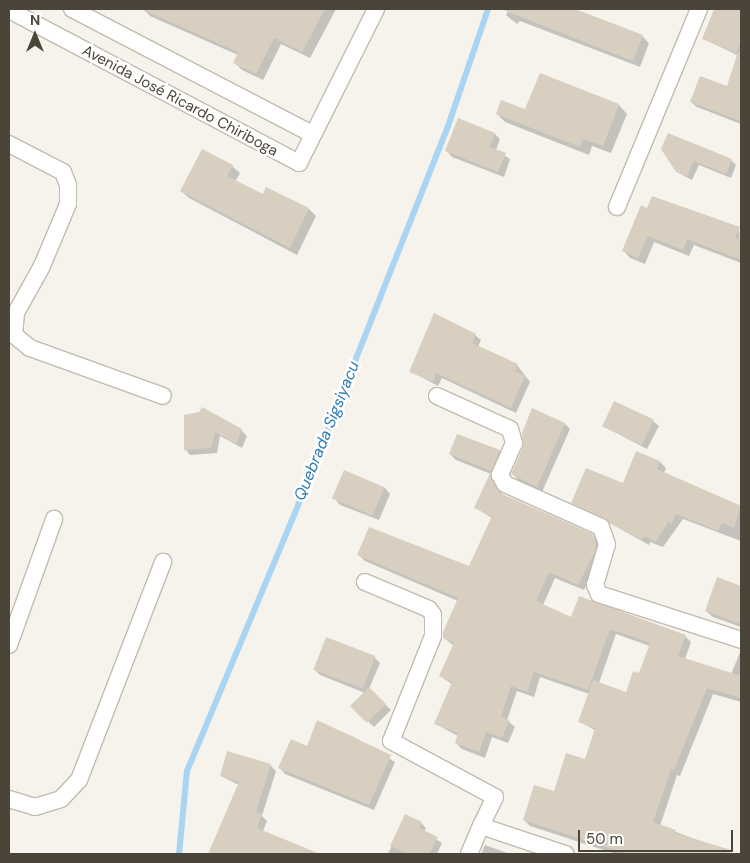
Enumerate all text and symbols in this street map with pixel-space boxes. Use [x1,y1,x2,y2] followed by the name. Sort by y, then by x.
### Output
[10,10,60,60] north arrow
[30,11,40,29] text: N
[79,42,281,160] street label: Avenida José Ricardo Chiriboga
[290,358,364,504] water label: Quebrada Sigsiyacu
[580,820,735,852] scale bar
[586,829,623,849] text: 50 m

